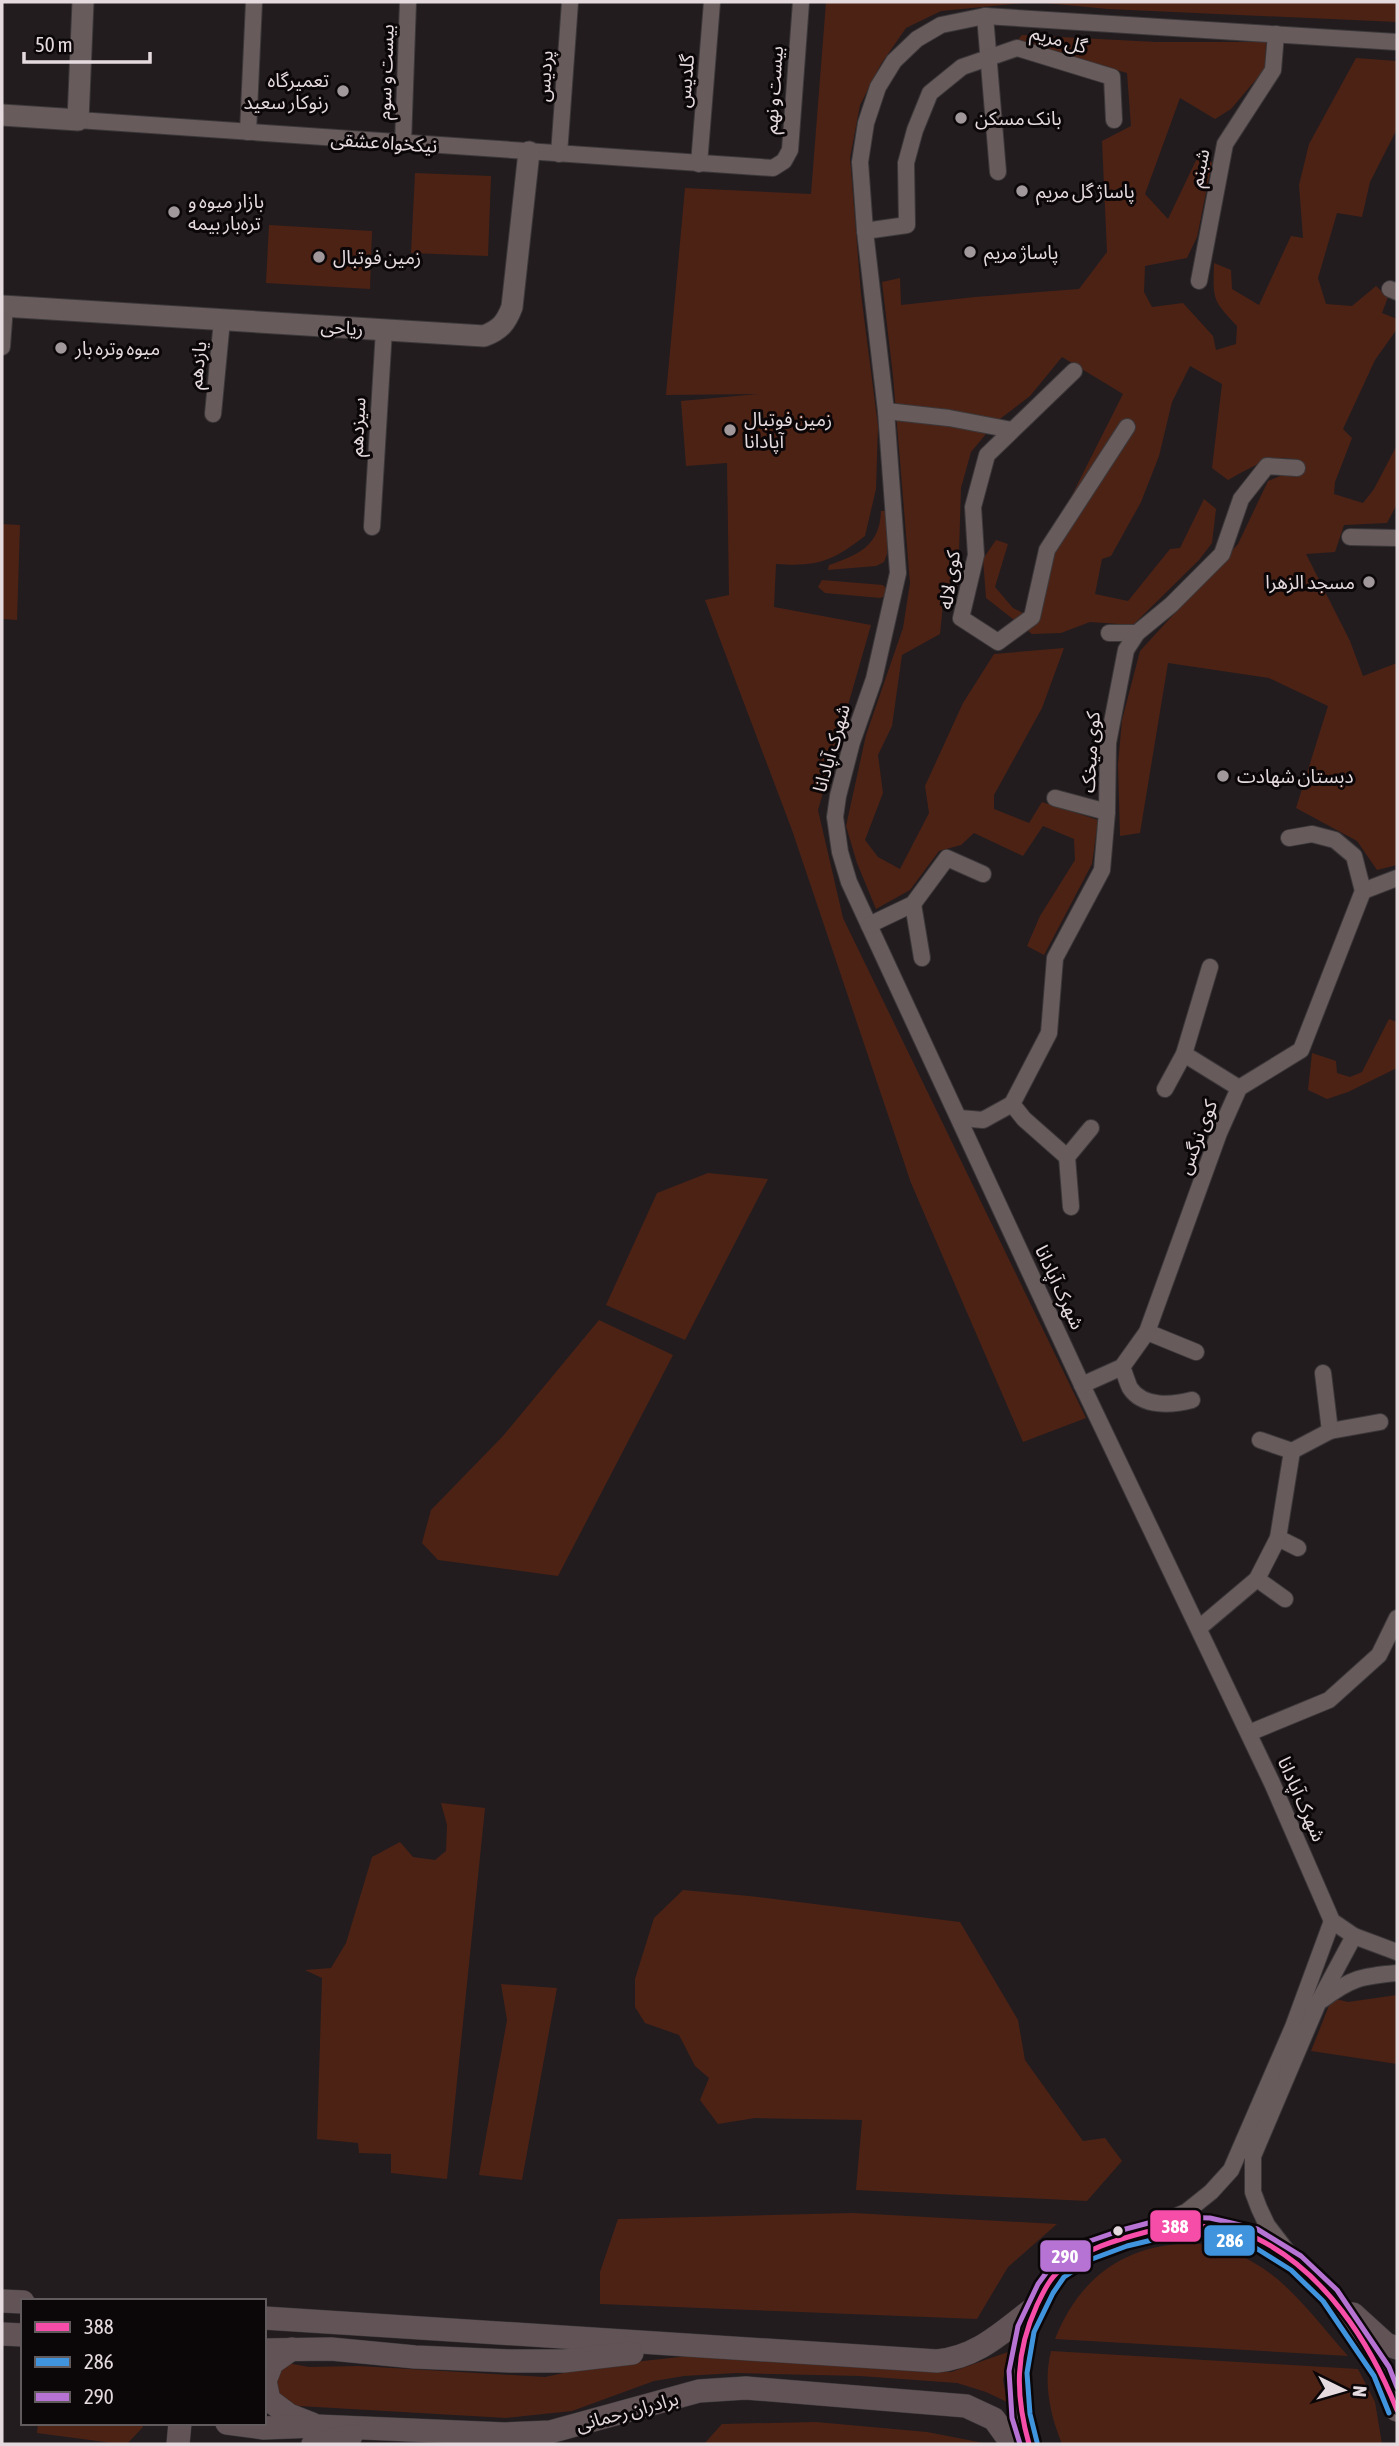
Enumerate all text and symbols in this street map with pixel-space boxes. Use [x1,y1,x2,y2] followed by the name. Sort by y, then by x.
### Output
[1027,20,1091,62] street label: گل مریم
[24,21,150,65] scale bar
[372,24,402,120] street label: بیست و سوم
[35,32,73,56] text: 50 m
[759,45,791,135] street label: بیست و نهم
[531,50,559,103] street label: پردیس
[672,52,699,109] street label: گلدیس
[244,69,329,114] place label: تعمیرگاه رنوکار سعید
[335,83,351,99] marker: تعمیرگاه رنوکار سعید
[975,107,1062,130] place label: بانک مسکن
[953,110,969,126] marker: بانک مسکن
[330,127,438,158] street label: نیکخواه عشقی
[1185,147,1217,190] street label: شبنم
[1036,180,1135,206] place label: پاساژ گل مریم
[1014,183,1030,199] marker: پاساژ گل مریم
[188,190,264,235] place label: بازار میوه و تره‌بار بیمه
[166,204,182,220] marker: بازار میوه و تره‌بار بیمه
[984,241,1059,267] place label: پاساژ مریم
[962,244,978,260] marker: پاساژ مریم
[333,246,421,269] place label: زمین فوتبال
[311,249,327,265] marker: زمین فوتبال
[320,315,364,340] street label: ریاحی
[74,337,160,360] place label: میوه وتره بار
[53,340,69,356] marker: میوه وتره بار
[184,340,214,391] street label: یازدهم
[344,397,374,458] street label: سیزدهم
[744,408,832,454] place label: زمین فوتبال آپادانا
[722,422,738,438] marker: زمین فوتبال آپادانا
[934,548,965,611] street label: کوی لاله
[1265,571,1355,594] place label: مسجد الزهرا
[1361,574,1377,590] marker: مسجد الزهرا
[808,701,856,795] street label: شهرک آپادانا
[1076,709,1105,794] street label: کوی میخک
[1237,765,1354,787] place label: دبستان شهادت
[1215,768,1231,784] marker: دبستان شهادت
[1173,1096,1223,1178] street label: کوی نرگس
[1029,1241,1089,1334] street label: شهرک آپادانا
[1272,1753,1330,1846] street label: شهرک آپادانا
[1149,2209,1202,2243] line badge: 388
[1162,2215,1188,2237] text: 388
[1111,2224,1125,2238] unlabelled marker
[1203,2224,1256,2257] line badge: 286
[1217,2229,1243,2251] text: 286
[1039,2239,1092,2273] line badge: 290
[1052,2245,1078,2267] text: 290
[21,2299,266,2425] legend
[84,2314,114,2338] text: 388
[84,2349,114,2373] text: 286
[1308,2355,1378,2425] north arrow
[84,2384,114,2408] text: 290
[1348,2385,1371,2398] text: N
[573,2387,681,2436] street label: برادران رحمانی

